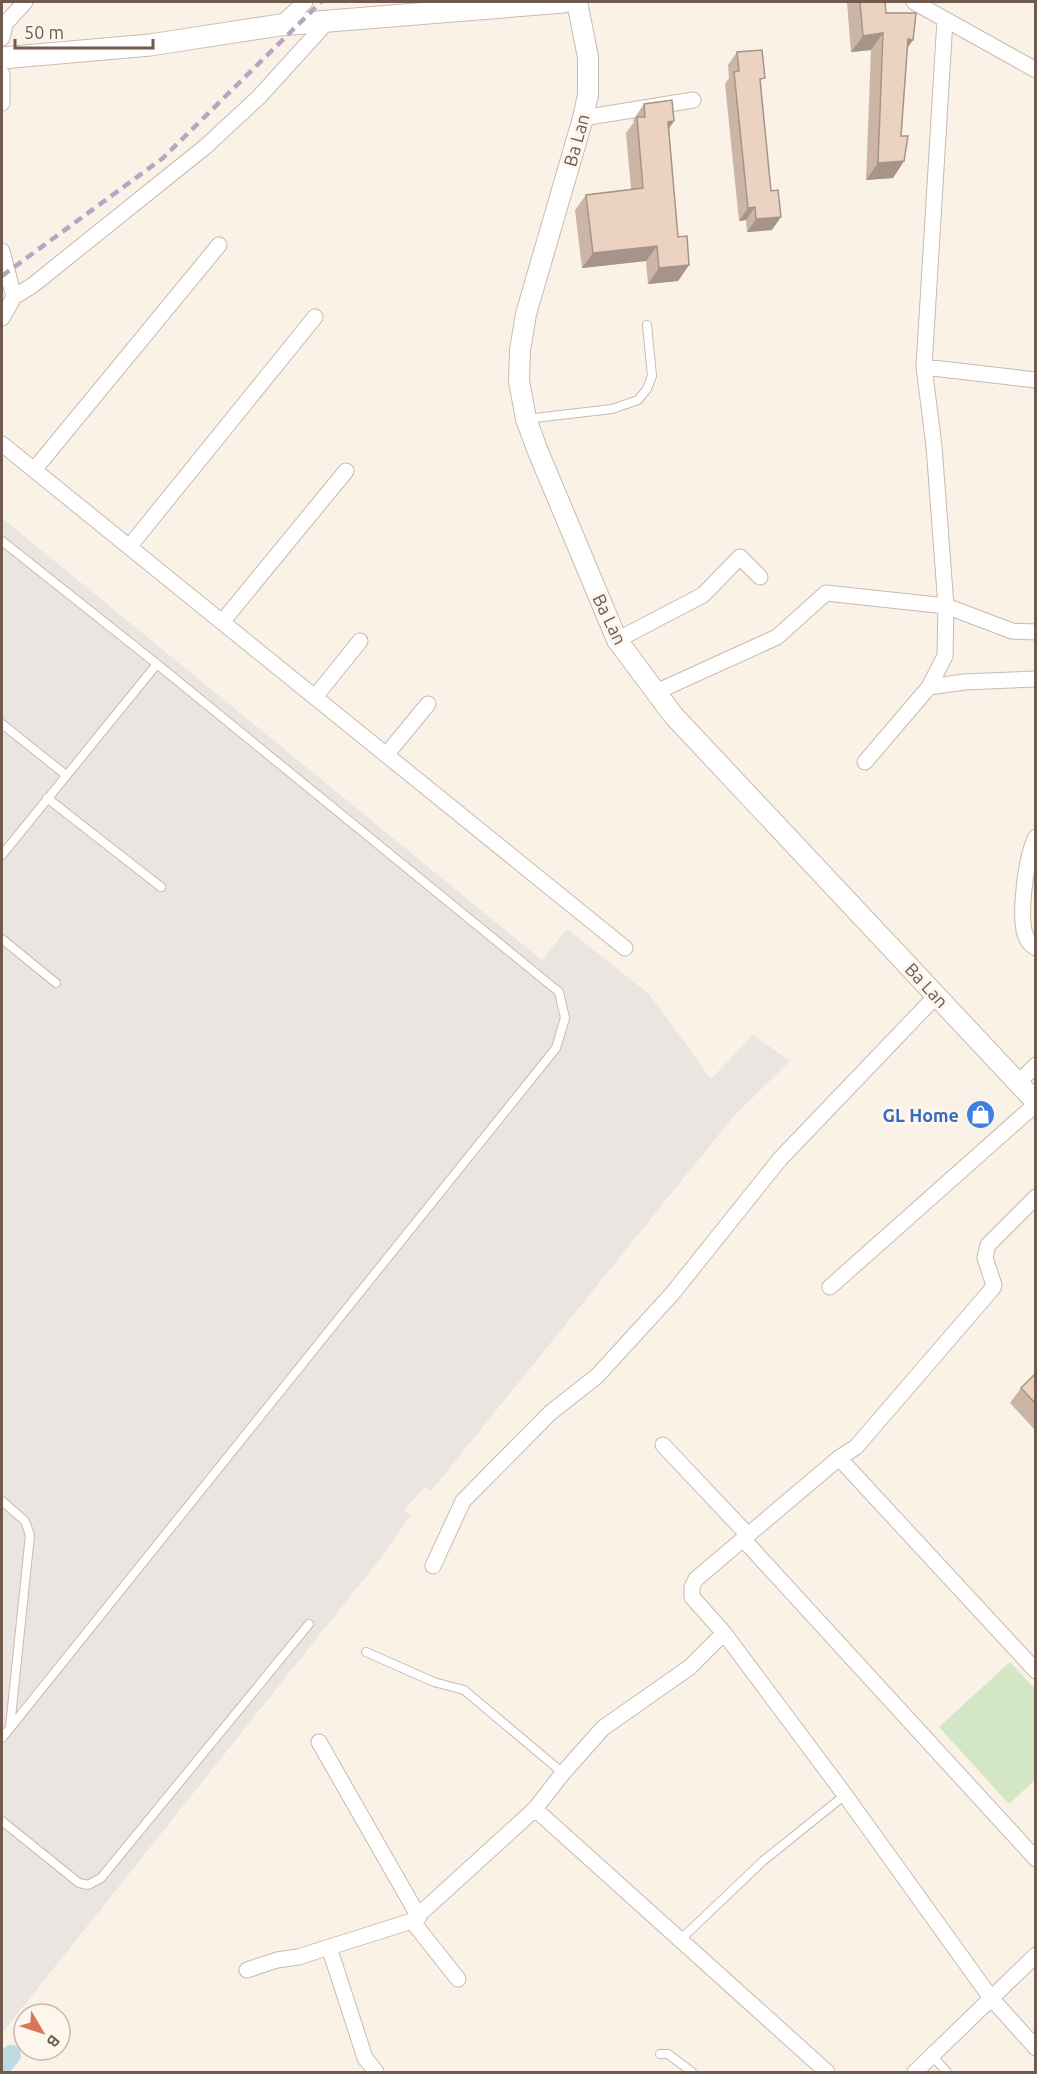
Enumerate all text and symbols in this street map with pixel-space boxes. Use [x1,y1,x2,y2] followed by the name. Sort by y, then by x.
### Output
[15,12,153,50] scale bar
[24,22,64,42] text: 50 m
[559,112,593,168] street label: Ba Lan
[589,591,631,647] street label: Ba Lan
[901,959,953,1011] street label: Ba Lan
[964,1099,996,1131] shop icon: GL Home
[883,1105,959,1125] place label: GL Home
[12,2002,72,2062] north arrow
[43,2032,64,2051] text: B

